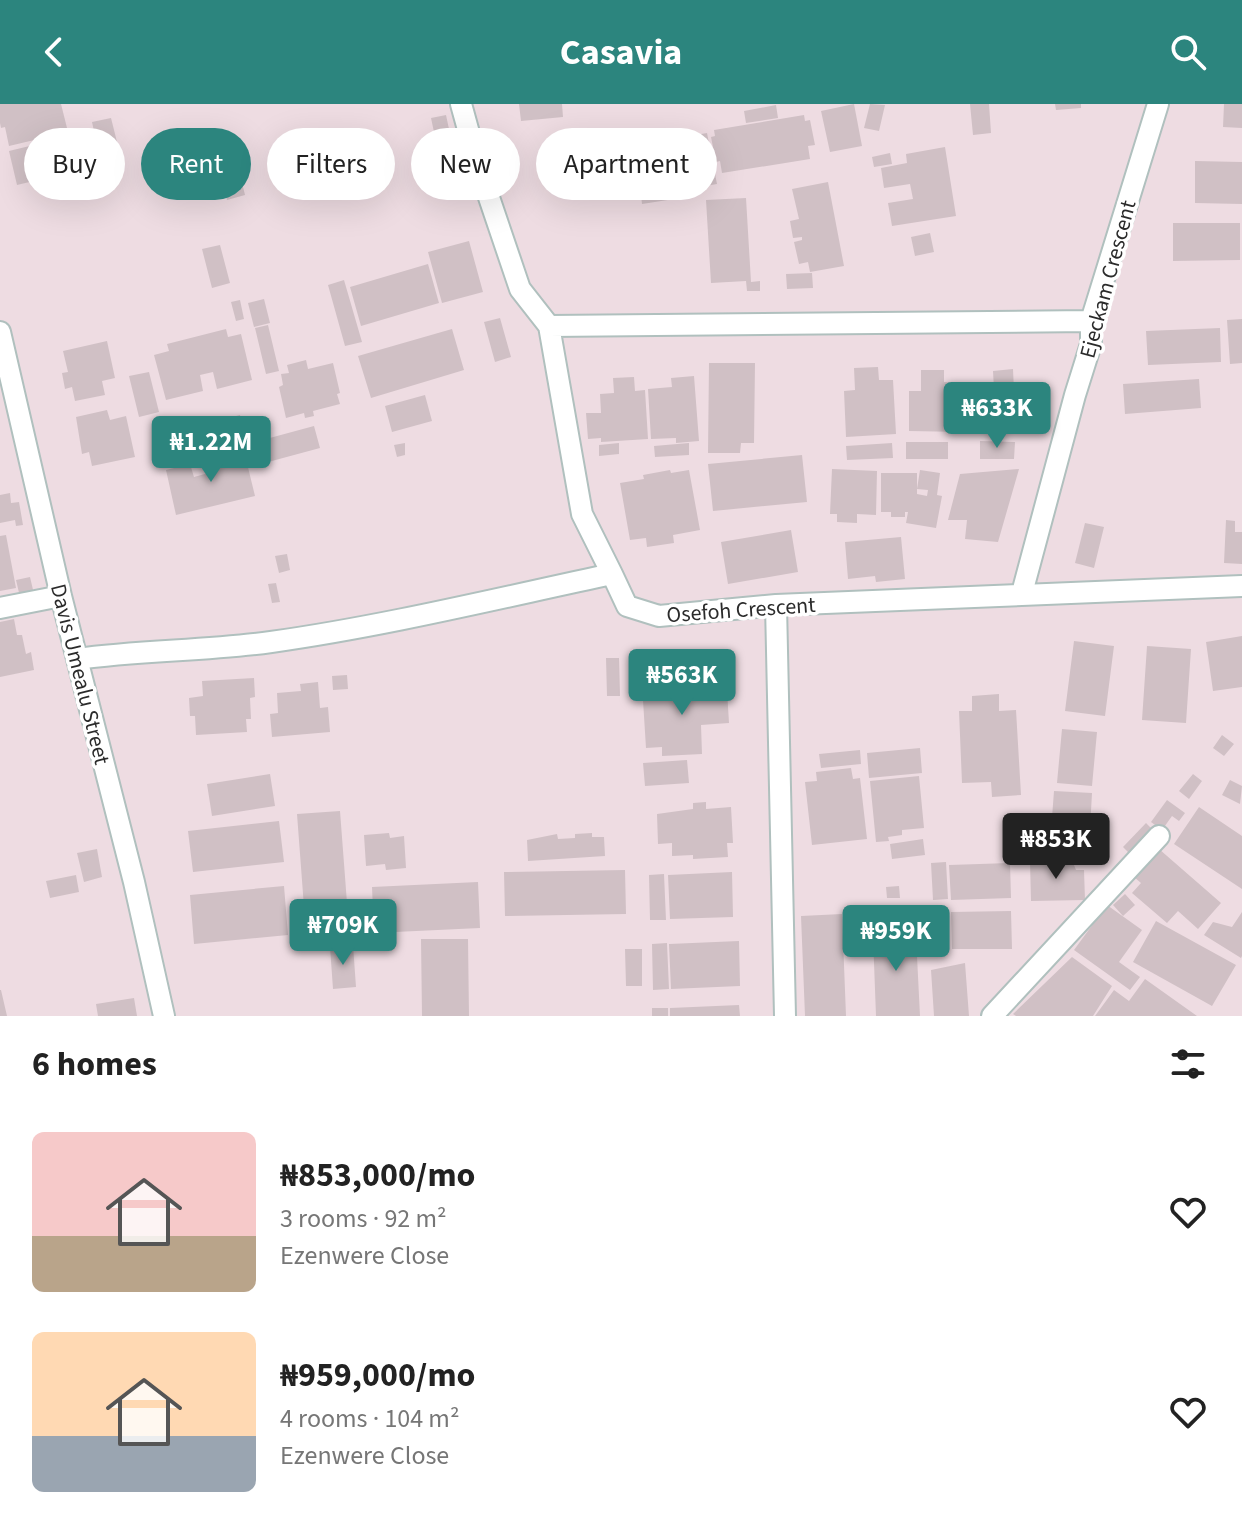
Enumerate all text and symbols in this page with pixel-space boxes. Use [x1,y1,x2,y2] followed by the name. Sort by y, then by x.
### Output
[560,27,682,78] text: Casavia
[32,30,76,74] icon: back
[1166,30,1210,74] icon: search
[24,128,125,200] chip: Buy
[141,128,251,200] chip: Rent
[267,128,395,200] chip: Filters
[411,128,520,200] chip: New
[536,128,717,200] chip: Apartment
[1071,196,1145,362] street label: Ejeckam Crescent
[941,382,1053,450] pin: ₦633K
[962,389,1032,426] text: ₦633K
[146,416,276,484] pin: ₦1.22M
[170,423,252,460] text: ₦1.22M
[42,581,118,768] street label: Davis Umealu Street
[666,589,817,631] street label: Osefoh Crescent
[626,649,738,717] pin: ₦563K
[647,656,717,693] text: ₦563K
[1000,813,1112,881] pin: ₦853K
[1021,820,1091,857] text: ₦853K
[287,899,399,967] pin: ₦709K
[840,905,952,973] pin: ₦959K
[308,906,378,943] text: ₦709K
[861,912,931,949] text: ₦959K
[32,1040,157,1089] text: 6 homes
[1166,1042,1210,1086] icon: filters
[280,1151,475,1200] text: ₦853,000/mo
[96,1164,192,1260] icon: home
[1166,1190,1210,1234] icon: heart
[280,1200,447,1237] text: 3 rooms · 92 m²
[280,1237,449,1274] text: Ezenwere Close
[280,1351,475,1400] text: ₦959,000/mo
[96,1364,192,1460] icon: home
[1166,1390,1210,1434] icon: heart
[280,1400,459,1437] text: 4 rooms · 104 m²
[280,1437,449,1474] text: Ezenwere Close

